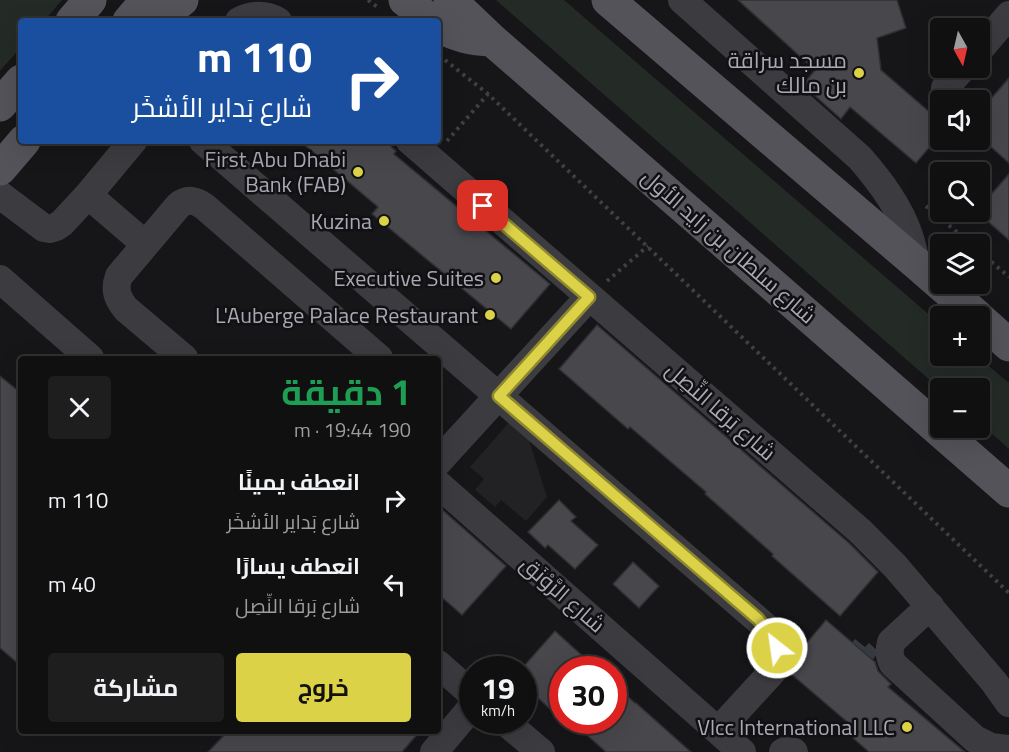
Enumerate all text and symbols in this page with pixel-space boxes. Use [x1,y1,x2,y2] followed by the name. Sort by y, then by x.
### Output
[930,18,990,78] north arrow
[930,18,990,438] map controls
[197,24,312,88] text: 110 m
[333,42,411,120] icon: right
[728,43,847,102] place label: مسجد سراقة بن مالك
[852,66,866,80] marker: مسجد سراقة بن مالك
[132,86,312,127] text: شارع بَداير الأشخَر
[930,90,990,150] button: sound
[205,142,346,201] place label: First Abu Dhabi Bank (FAB)
[634,160,824,332] street label: شارع سلطان بن زايد الأول
[930,162,990,222] button: search
[351,165,365,179] marker: First Abu Dhabi Bank (FAB)
[457,180,508,231] pin
[466,189,499,222] icon: arrive
[310,204,372,238] place label: Kuzina
[377,214,391,228] marker: Kuzina
[930,234,990,294] button: layers
[333,261,484,295] place label: Executive Suites
[489,271,503,285] marker: Executive Suites
[215,298,478,332] place label: L'Auberge Palace Restaurant
[930,306,990,366] button: +
[483,308,497,322] marker: L'Auberge Palace Restaurant
[658,353,784,469] street label: شارع بَرقا النِّصِل
[281,364,411,419] text: 1 دقيقة
[48,376,111,439] button: close
[930,378,990,438] button: −
[294,414,411,445] text: 190 m · 19:44
[238,465,360,499] text: انعطف يمينًا
[48,483,108,517] text: 110 m
[378,484,411,517] icon: right
[227,506,360,537] text: شارع بَداير الأشخَر
[513,547,613,641] street label: شارع الرَّوْنَق
[235,549,360,583] text: انعطف يسارًا
[48,567,96,601] text: 40 m
[378,568,411,601] icon: left
[235,590,360,621] text: شارع بَرقا النِّصِل
[745,616,809,680] position arrow
[48,653,224,722] button: مشاركة
[236,653,411,722] button: خروج
[549,656,627,734] speed limit sign: 30
[481,665,515,711] text: 19
[481,699,515,722] text: km/h
[697,710,895,744] place label: Vlcc International LLC
[900,720,914,734] marker: Vlcc International LLC

